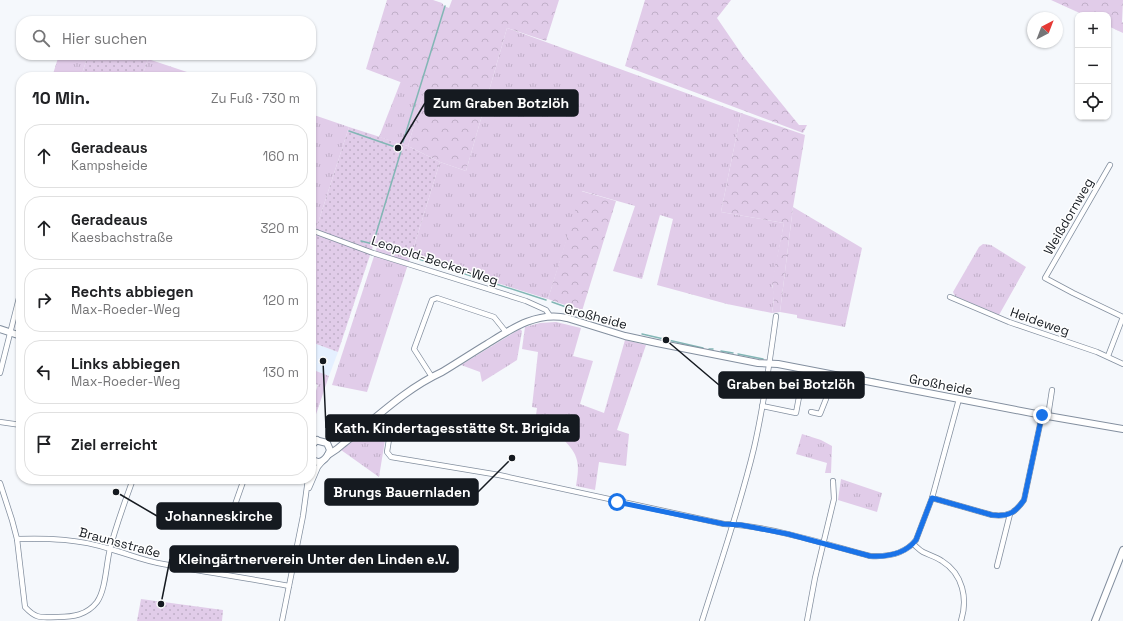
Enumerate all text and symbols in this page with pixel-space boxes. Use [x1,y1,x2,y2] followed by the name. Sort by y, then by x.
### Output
[1027,12,1063,48] north arrow
[1075,12,1111,120] map controls
[1075,12,1111,48] button: +
[16,16,316,60] search box
[30,27,52,49] icon: search
[62,29,147,48] text: Hier suchen
[1075,48,1111,84] button: −
[1075,84,1111,120] button: locate
[32,87,90,109] text: 10 Min.
[211,90,300,107] text: Zu Fuß · 730 m
[425,90,578,116] callout: Zum Graben Botzlöh
[433,94,569,112] text: Zum Graben Botzlöh
[71,138,148,157] text: Geradeaus
[33,145,55,167] icon: ahead
[263,148,299,165] text: 160 m
[71,157,148,174] text: Kampsheide
[1040,175,1097,258] street label: Weißdornweg
[71,210,148,229] text: Geradeaus
[33,217,55,239] icon: ahead
[260,220,299,237] text: 320 m
[71,229,173,246] text: Kaesbachstraße
[369,232,501,289] street label: Leopold-Becker-Weg
[71,282,193,301] text: Rechts abbiegen
[33,289,55,311] icon: right
[263,292,299,309] text: 120 m
[563,300,629,333] street label: Großheide
[71,301,180,318] text: Max-Roeder-Weg
[1008,303,1072,340] street label: Heideweg
[71,354,180,373] text: Links abbiegen
[33,361,55,383] icon: left
[263,364,299,381] text: 130 m
[908,370,974,399] street label: Großheide
[719,372,864,398] callout: Graben bei Botzlöh
[71,373,180,390] text: Max-Roeder-Weg
[727,375,855,393] text: Graben bei Botzlöh
[1033,406,1051,424] route end
[326,415,579,441] callout: Kath. Kindertagesstätte St. Brigida
[334,419,570,437] text: Kath. Kindertagesstätte St. Brigida
[33,433,55,455] icon: arrive
[71,435,158,454] text: Ziel erreicht
[325,479,478,505] callout: Brungs Bauernladen
[333,483,471,501] text: Brungs Bauernladen
[608,493,626,511] route start
[157,503,281,529] callout: Johanneskirche
[165,507,273,525] text: Johanneskirche
[77,523,163,562] street label: Braunsstraße
[170,546,458,572] callout: Kleingärtnerverein Unter den Linden e.V.
[178,550,450,568] text: Kleingärtnerverein Unter den Linden e.V.

